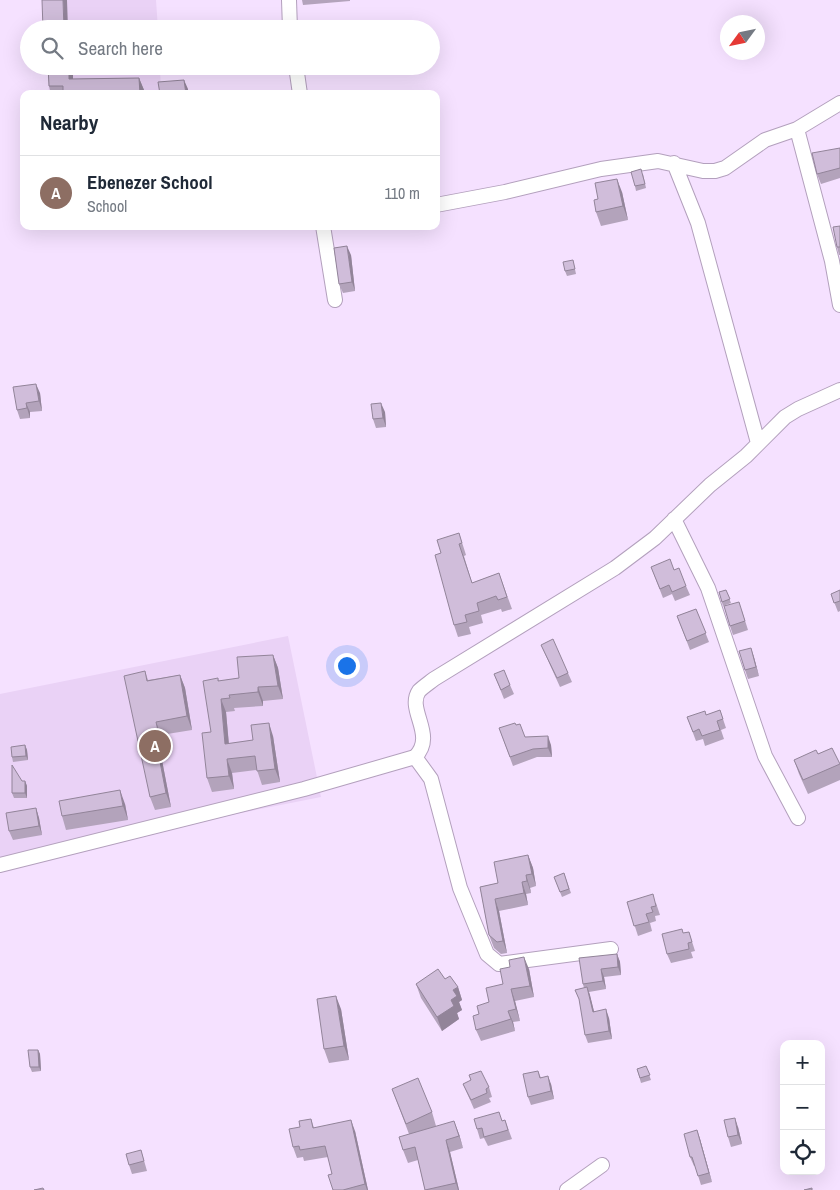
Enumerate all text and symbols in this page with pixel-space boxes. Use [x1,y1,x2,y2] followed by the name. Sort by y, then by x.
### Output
[720,15,765,60] north arrow
[20,20,440,75] search box
[38,34,66,62] icon: search
[78,35,163,61] text: Search here
[40,108,98,137] text: Nearby
[87,169,213,195] text: Ebenezer School
[51,182,61,204] text: A
[384,182,420,204] text: 110 m
[87,195,127,217] text: School
[334,653,360,679] your location
[139,727,171,765] pin: A
[780,1040,825,1175] map controls
[780,1040,825,1085] button: +
[780,1085,825,1130] button: −
[780,1130,825,1175] button: locate

